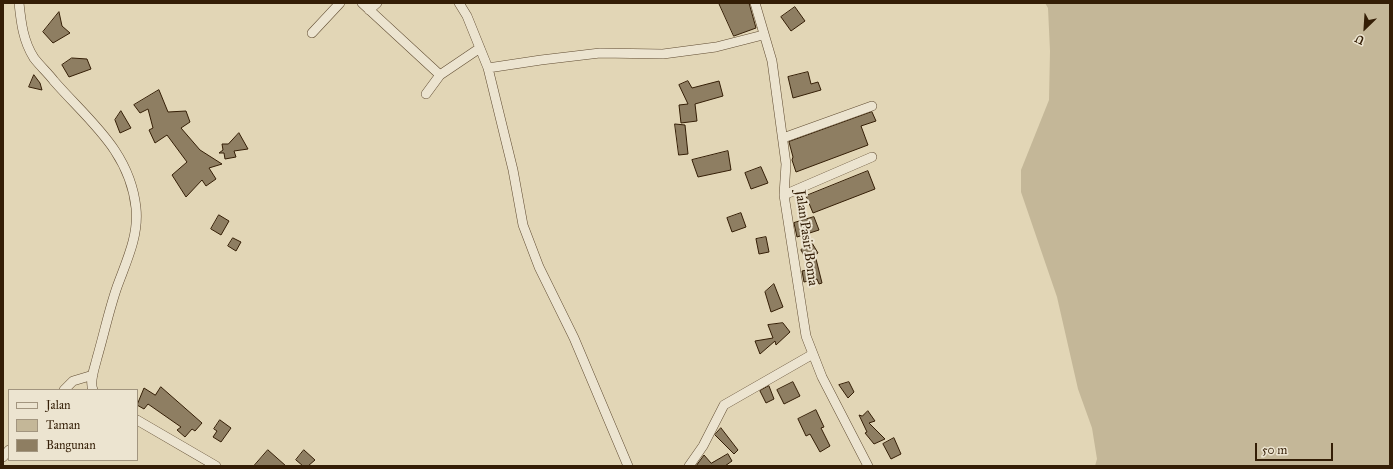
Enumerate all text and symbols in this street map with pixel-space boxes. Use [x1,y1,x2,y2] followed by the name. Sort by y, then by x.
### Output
[1345,8,1385,48] north arrow
[1353,32,1366,47] text: U
[791,189,821,287] street label: Jalan Pasir Boma
[8,389,138,461] legend
[46,398,70,412] text: Jalan
[46,418,80,432] text: Taman
[1257,435,1335,461] scale bar
[46,438,96,452] text: Bangunan
[1262,443,1287,457] text: 50 m

